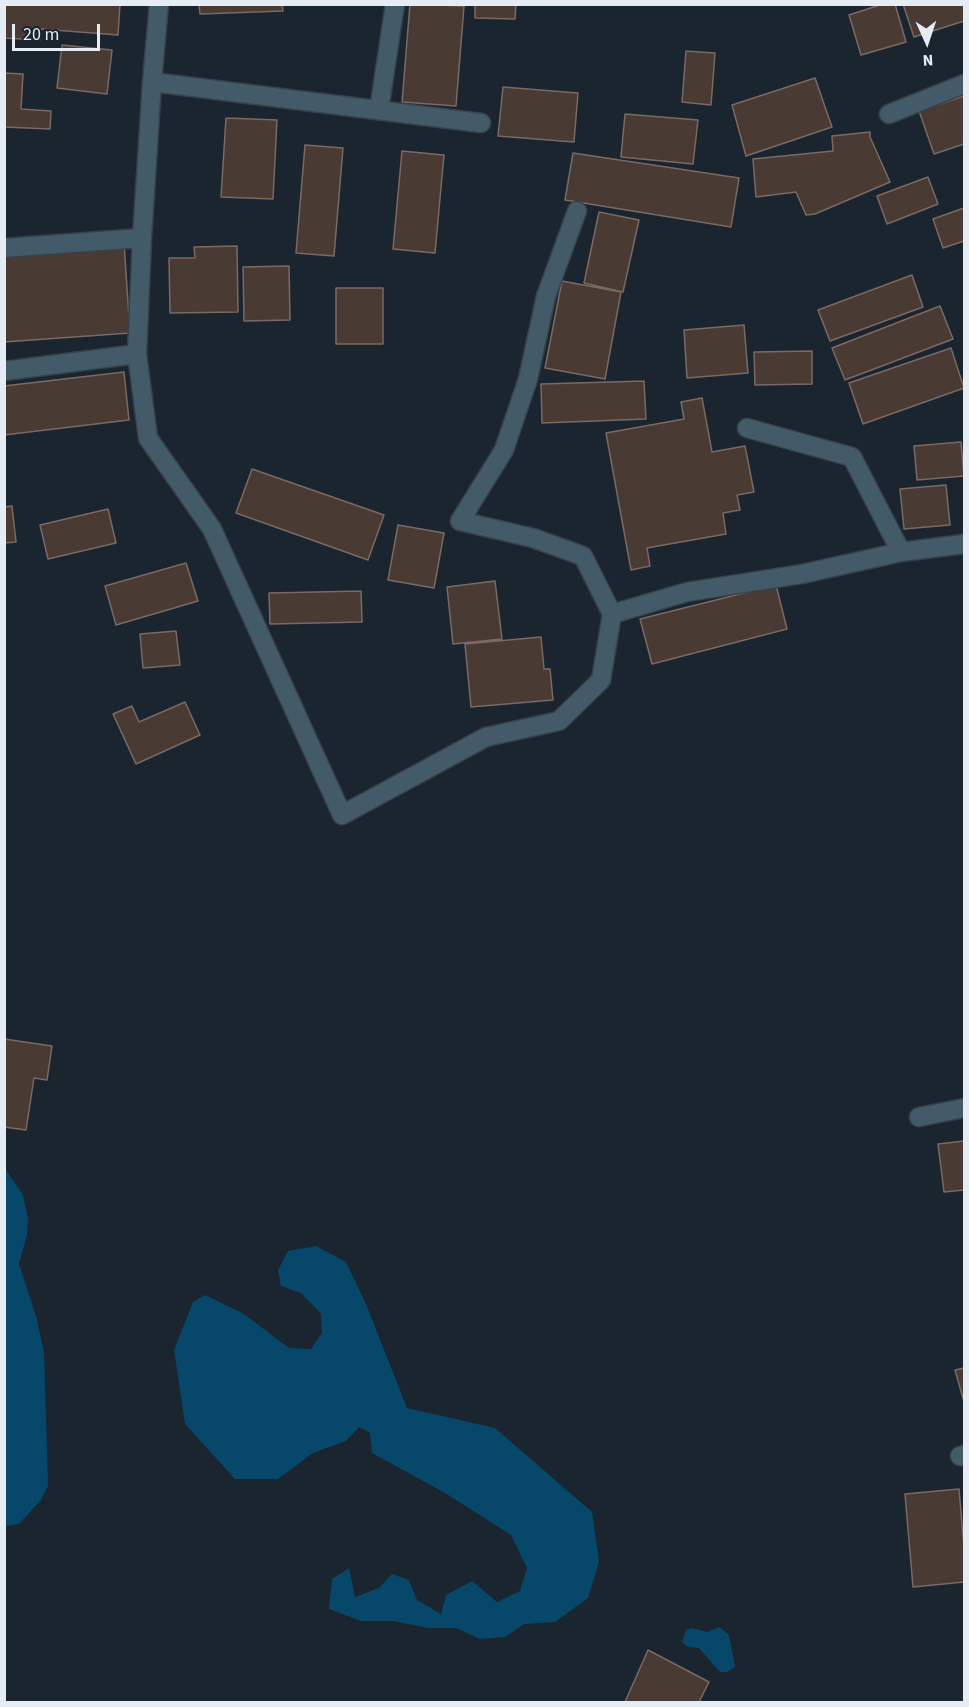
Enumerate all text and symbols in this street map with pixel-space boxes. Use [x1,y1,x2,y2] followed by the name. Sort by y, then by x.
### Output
[15,12,104,50] scale bar
[897,12,957,72] north arrow
[23,22,59,47] text: 20 m
[922,49,934,71] text: N

